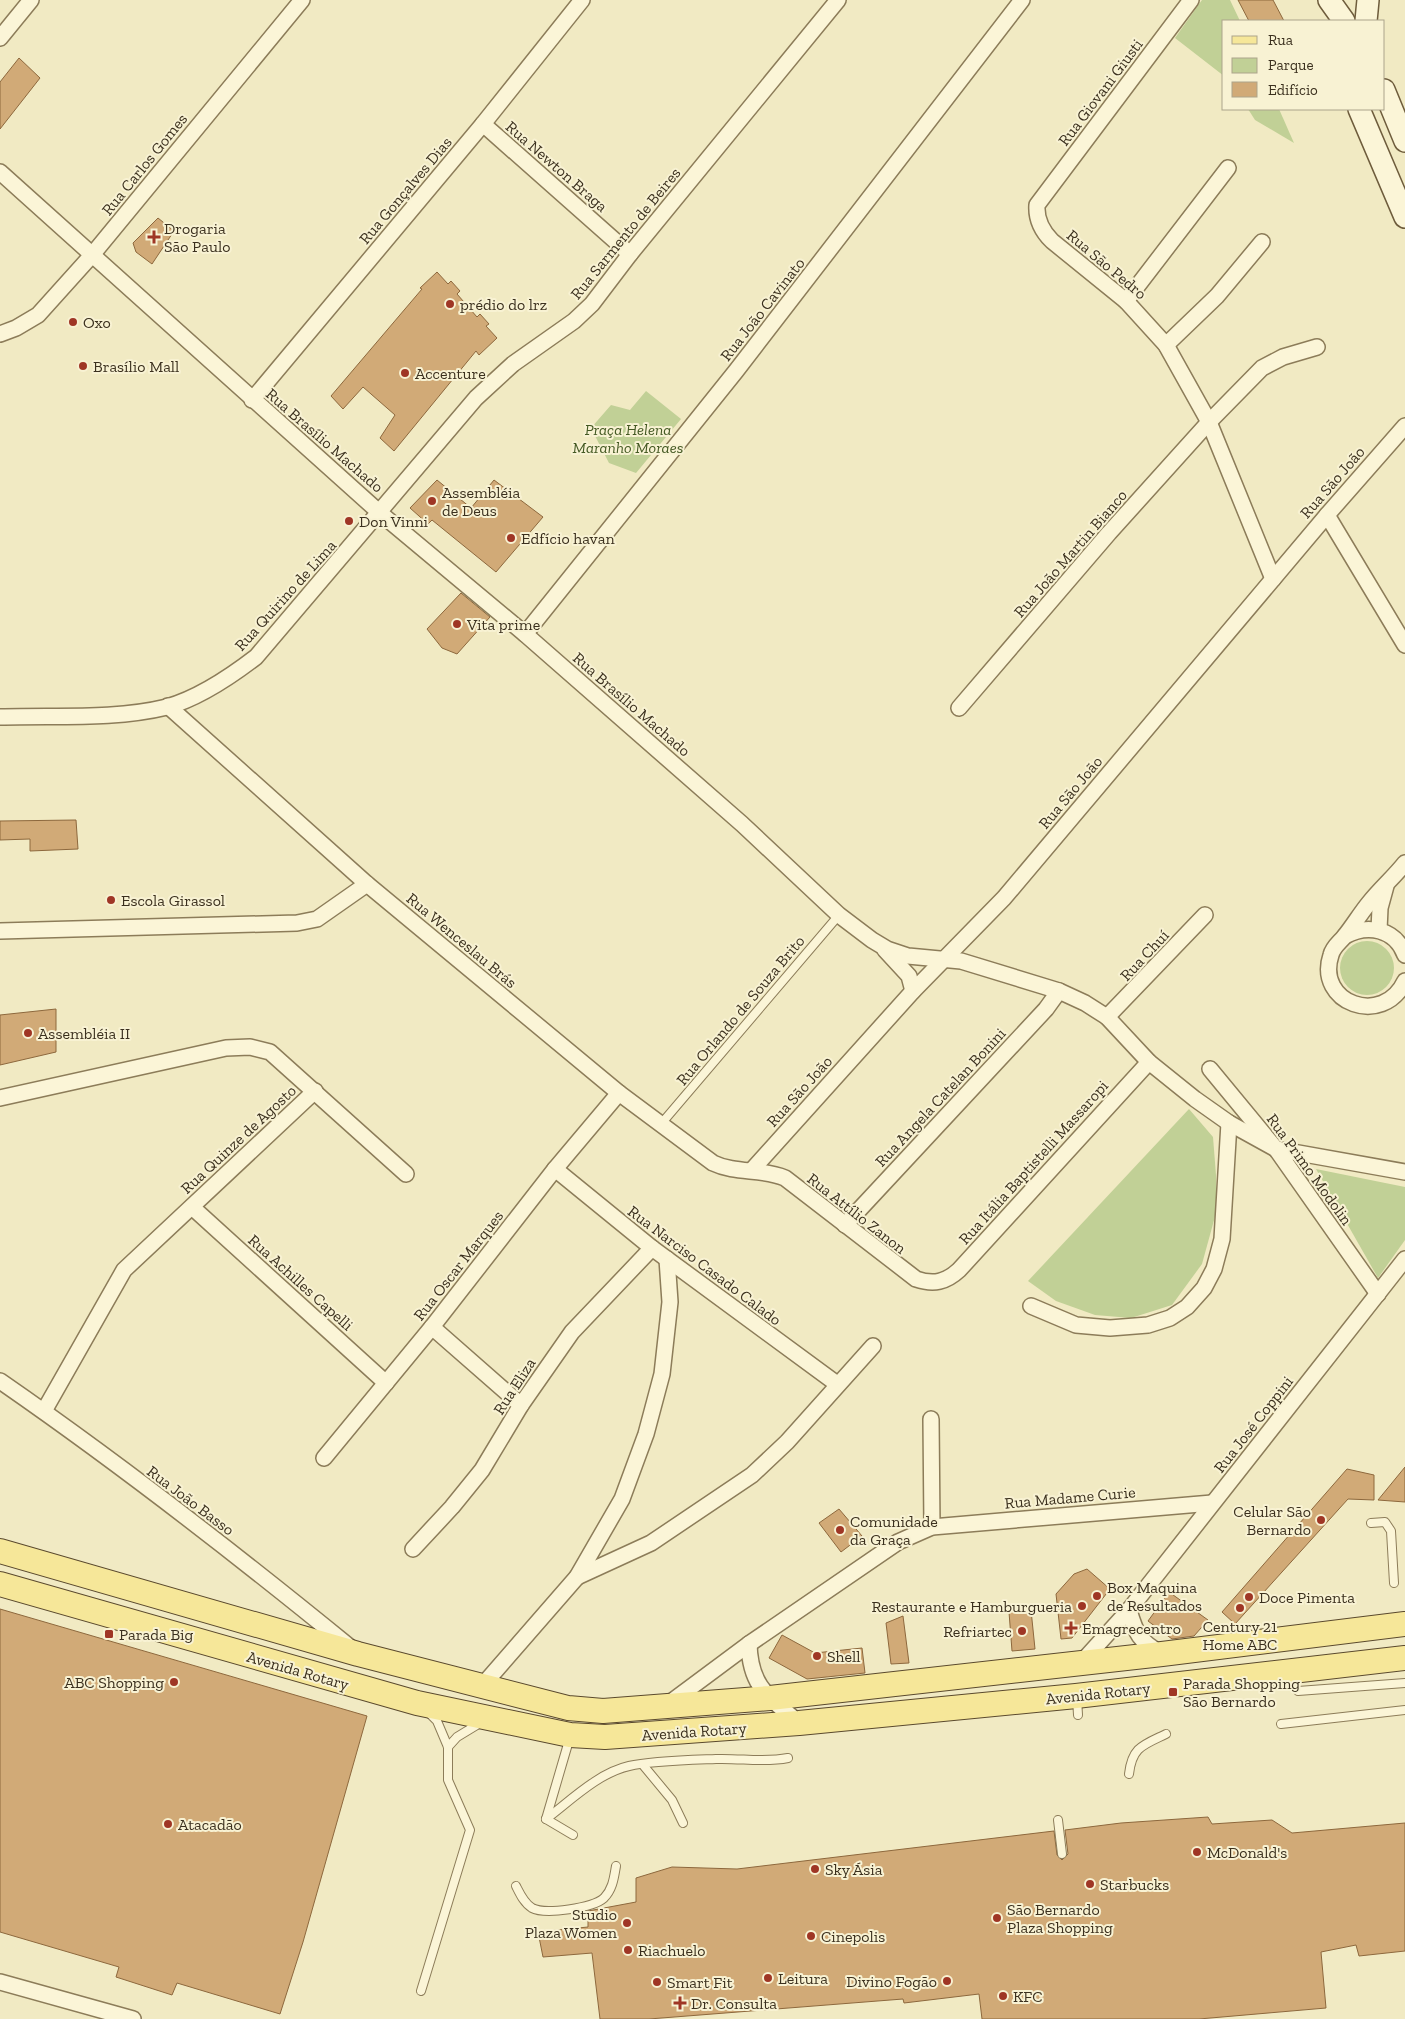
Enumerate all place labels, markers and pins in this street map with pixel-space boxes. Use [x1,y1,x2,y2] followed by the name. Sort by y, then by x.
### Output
[164,219,230,256] place label: Drogaria São Paulo
[148,231,160,243] marker: Drogaria São Paulo
[460,295,547,314] place label: prédio do lrz
[444,298,456,310] marker: prédio do lrz
[83,313,111,332] place label: Oxo
[67,316,79,328] marker: Oxo
[93,357,179,376] place label: Brasílio Mall
[77,360,89,372] marker: Brasílio Mall
[415,364,486,383] place label: Accenture
[399,367,411,379] marker: Accenture
[442,483,521,520] place label: Assembléia de Deus
[426,495,438,507] marker: Assembléia de Deus
[359,512,429,531] place label: Don Vinni
[343,515,355,527] marker: Don Vinni
[521,529,615,548] place label: Edfício havan
[505,532,517,544] marker: Edfício havan
[466,615,540,634] place label: Vita prime
[451,618,463,630] marker: Vita prime
[121,891,225,910] place label: Escola Girassol
[105,894,117,906] marker: Escola Girassol
[38,1024,130,1043] place label: Assembléia II
[22,1027,34,1039] marker: Assembléia II
[1233,1502,1311,1539] place label: Celular São Bernardo
[850,1512,938,1549] place label: Comunidade da Graça
[1315,1514,1327,1526] marker: Celular São Bernardo
[834,1524,846,1536] marker: Comunidade da Graça
[1107,1578,1202,1615] place label: Box Maquina de Resultados
[1259,1588,1355,1607] place label: Doce Pimenta
[1091,1590,1103,1602] marker: Box Maquina de Resultados
[1243,1591,1255,1603] marker: Doce Pimenta
[871,1597,1072,1616] place label: Restaurante e Hamburgueria
[1076,1600,1088,1612] marker: Restaurante e Hamburgueria
[1234,1602,1246,1614] marker: Century 21 Home ABC
[1203,1617,1277,1654] place label: Century 21 Home ABC
[1082,1619,1181,1638] place label: Emagrecentro
[1064,1621,1078,1635] marker: Emagrecentro
[943,1622,1012,1641] place label: Refriartec
[119,1625,194,1644] place label: Parada Big
[1016,1625,1028,1637] marker: Refriartec
[103,1628,115,1640] marker: Parada Big
[827,1647,861,1666] place label: Shell
[811,1650,823,1662] marker: Shell
[64,1673,164,1692] place label: ABC Shopping
[1183,1674,1300,1711] place label: Parada Shopping São Bernardo
[168,1676,180,1688] marker: ABC Shopping
[1167,1686,1179,1698] marker: Parada Shopping São Bernardo
[178,1815,242,1834] place label: Atacadão
[162,1818,174,1830] marker: Atacadão
[1207,1843,1287,1862] place label: McDonald's
[1191,1846,1203,1858] marker: McDonald's
[825,1860,883,1879] place label: Sky Ásia
[809,1863,821,1875] marker: Sky Ásia
[1100,1875,1169,1894] place label: Starbucks
[1084,1878,1096,1890] marker: Starbucks
[1007,1900,1113,1937] place label: São Bernardo Plaza Shopping
[525,1905,618,1942] place label: Studio Plaza Women
[991,1912,1003,1924] marker: São Bernardo Plaza Shopping
[621,1917,633,1929] marker: Studio Plaza Women
[821,1927,885,1946] place label: Cinepolis
[805,1930,817,1942] marker: Cinepolis
[638,1941,705,1960] place label: Riachuelo
[622,1944,634,1956] marker: Riachuelo
[778,1969,828,1988] place label: Leitura
[762,1972,774,1984] marker: Leitura
[846,1972,937,1991] place label: Divino Fogão
[667,1973,733,1992] place label: Smart Fit
[941,1975,953,1987] marker: Divino Fogão
[651,1976,663,1988] marker: Smart Fit
[1013,1987,1043,2006] place label: KFC
[997,1990,1009,2002] marker: KFC
[691,1994,777,2013] place label: Dr. Consulta
[673,1996,687,2010] marker: Dr. Consulta

